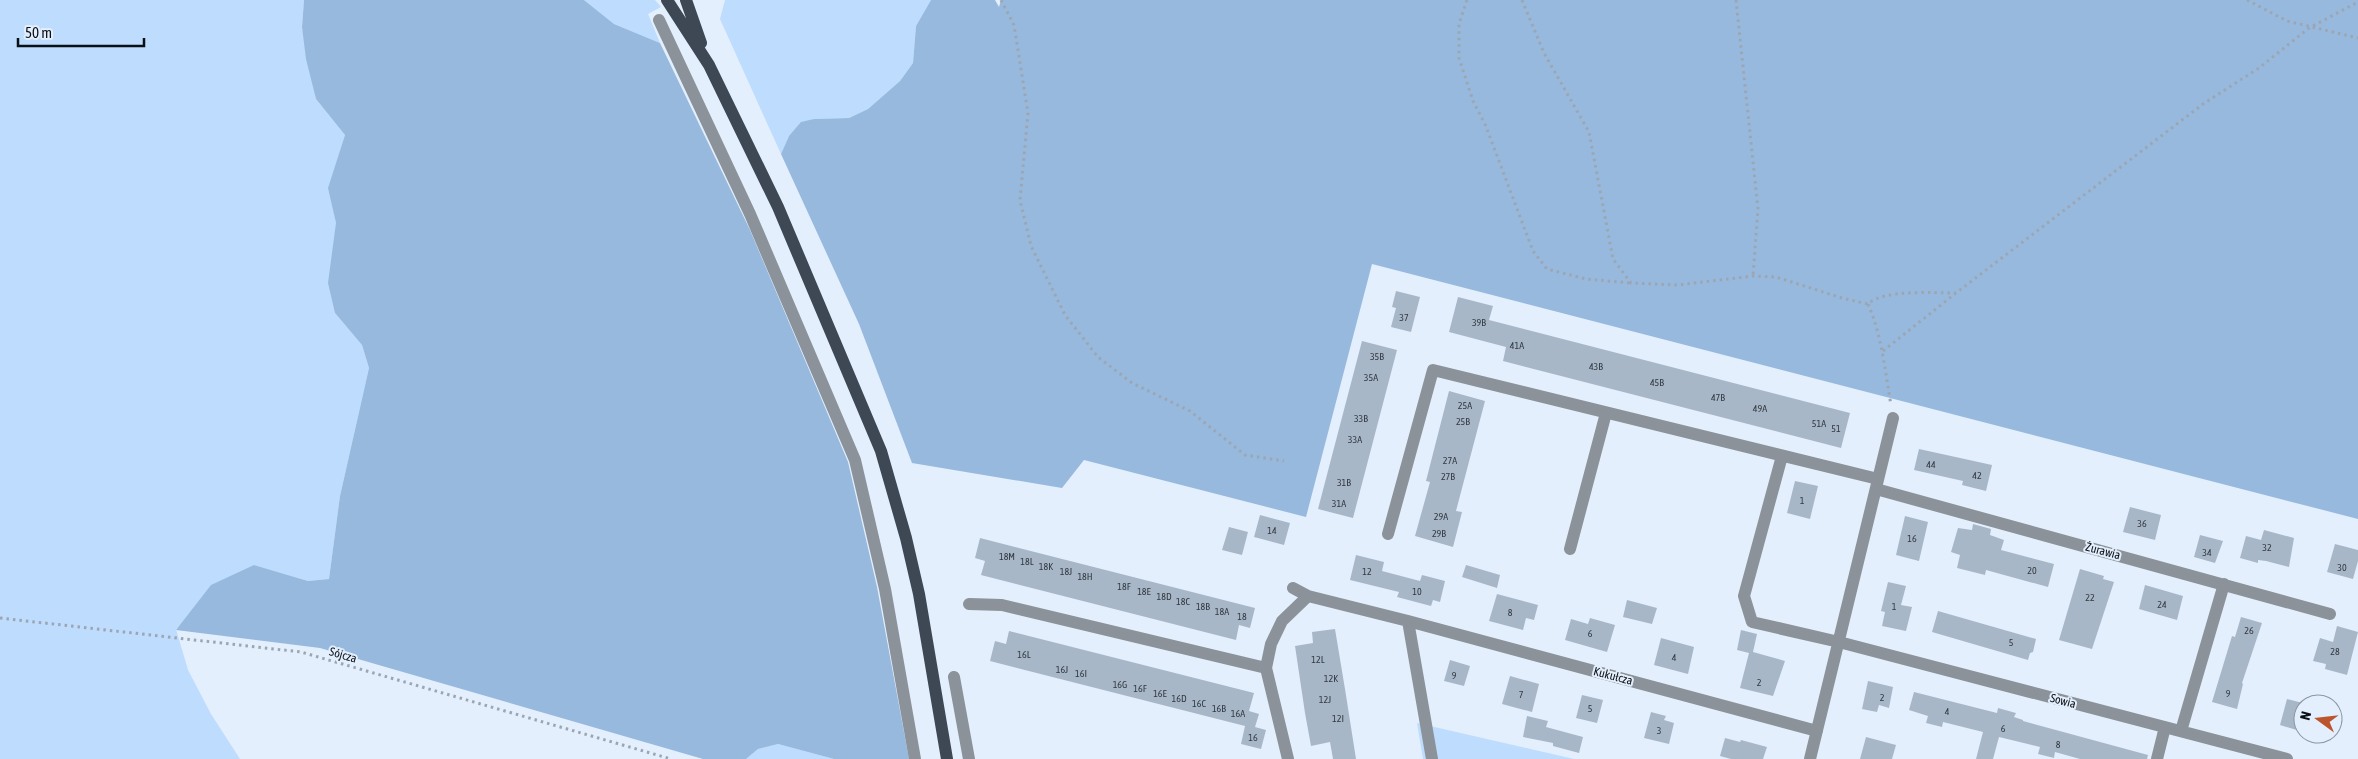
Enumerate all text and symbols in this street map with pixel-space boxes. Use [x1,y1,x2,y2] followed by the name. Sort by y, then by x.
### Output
[18,15,144,47] scale bar
[25,24,52,41] text: 50 m
[1399,312,1409,323] house number: 37
[1472,317,1486,328] house number: 39B
[1510,340,1524,351] house number: 41A
[1370,351,1384,362] house number: 35B
[1589,361,1603,372] house number: 43B
[1364,372,1378,383] house number: 35A
[1650,377,1664,388] house number: 45B
[1711,392,1725,403] house number: 47B
[1458,400,1472,411] house number: 25A
[1753,403,1767,414] house number: 49A
[1354,413,1368,424] house number: 33B
[1456,416,1470,427] house number: 25B
[1812,418,1826,429] house number: 51A
[1831,423,1841,434] house number: 51
[1348,434,1362,445] house number: 33A
[1443,455,1457,466] house number: 27A
[1926,459,1936,470] house number: 44
[1972,470,1982,481] house number: 42
[1441,471,1455,482] house number: 27B
[1337,477,1351,488] house number: 31B
[1800,495,1805,506] house number: 1
[1332,498,1346,509] house number: 31A
[1434,511,1448,522] house number: 29A
[2137,518,2147,529] house number: 36
[1267,525,1277,536] house number: 14
[1432,528,1446,539] house number: 29B
[1907,533,1917,544] house number: 16
[2084,540,2122,562] street label: Żurawia
[2262,542,2272,553] house number: 32
[2202,547,2212,558] house number: 34
[999,551,1015,562] house number: 18M
[1020,556,1034,567] house number: 18L
[1039,561,1053,572] house number: 18K
[2337,562,2347,573] house number: 30
[2027,565,2037,576] house number: 20
[1060,566,1072,577] house number: 18J
[1362,566,1372,577] house number: 12
[1077,571,1093,582] house number: 18H
[1117,581,1131,592] house number: 18F
[1137,586,1152,597] house number: 18E
[1412,586,1422,597] house number: 10
[1157,591,1172,602] house number: 18D
[2085,592,2095,603] house number: 22
[1176,596,1190,607] house number: 18C
[2157,599,2167,610] house number: 24
[1196,601,1210,612] house number: 18B
[1892,601,1897,612] house number: 1
[1215,606,1229,617] house number: 18A
[1508,607,1513,618] house number: 8
[1237,611,1247,622] house number: 18
[2244,625,2254,636] house number: 26
[1588,628,1593,639] house number: 6
[2009,637,2014,648] house number: 5
[328,644,358,666] street label: Sójcza
[2330,646,2340,657] house number: 28
[1017,649,1031,660] house number: 16L
[1672,652,1677,663] house number: 4
[1311,654,1325,665] house number: 12L
[1056,664,1068,675] house number: 16J
[1592,664,1634,688] street label: Kukułcza
[1075,668,1087,679] house number: 16I
[1452,670,1457,681] house number: 9
[1324,673,1338,684] house number: 12K
[1757,677,1762,688] house number: 2
[1113,679,1127,690] house number: 16G
[1133,683,1147,694] house number: 16F
[1153,688,1168,699] house number: 16E
[2226,688,2231,699] house number: 9
[1519,689,1524,700] house number: 7
[2049,691,2077,711] street label: Sowia
[1880,692,1885,703] house number: 2
[1172,693,1187,704] house number: 16D
[1319,694,1331,705] house number: 12J
[2293,694,2343,744] north arrow
[1192,698,1206,709] house number: 16C
[1212,703,1226,714] house number: 16B
[1588,703,1593,714] house number: 5
[1945,706,1950,717] house number: 4
[1231,708,1245,719] house number: 16A
[2297,710,2314,722] text: N
[1332,713,1344,724] house number: 12I
[2001,723,2006,734] house number: 6
[1657,725,1662,736] house number: 3
[1248,732,1258,743] house number: 16
[2056,739,2061,750] house number: 8

